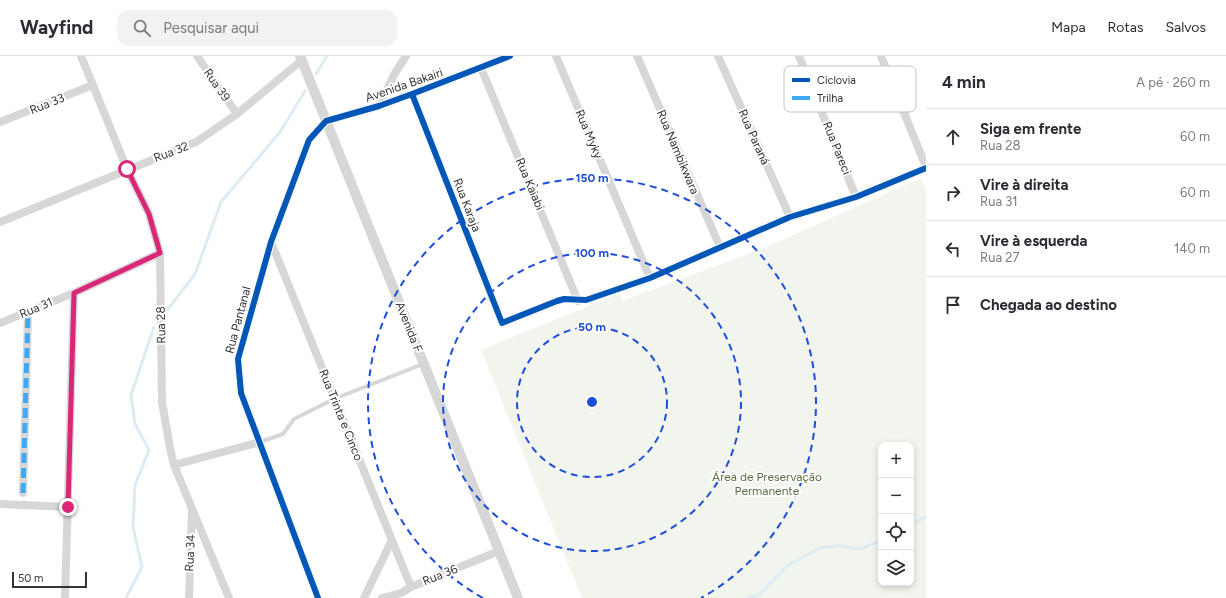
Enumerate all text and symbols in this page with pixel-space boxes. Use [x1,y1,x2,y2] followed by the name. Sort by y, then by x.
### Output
[117,10,397,46] search box
[20,16,93,39] text: Wayfind
[131,17,153,39] icon: search
[163,19,259,37] text: Pesquisar aqui
[1051,19,1086,36] text: Mapa
[1108,19,1143,36] text: Rotas
[1165,19,1206,36] text: Salvos
[363,65,445,105] street label: Avenida Bakairi
[201,66,233,104] street label: Rua 39
[784,66,916,112] legend
[942,72,986,92] text: 4 min
[817,74,856,87] text: Ciclovia
[1136,75,1210,90] text: A pé · 260 m
[28,91,66,117] street label: Rua 33
[817,92,843,105] text: Trilha
[572,107,606,161] street label: Rua Myky
[736,107,772,167] street label: Rua Paraná
[654,108,702,196] street label: Rua Nambikwara
[820,119,854,177] street label: Rua Pareci
[980,120,1081,138] text: Siga em frente
[942,126,964,148] icon: ahead
[1180,129,1210,144] text: 60 m
[980,138,1020,153] text: Rua 28
[151,139,191,165] street label: Rua 32
[513,156,547,212] street label: Rua Kaiabi
[118,160,136,178] route start
[575,171,609,185] text: 150 m
[450,176,484,234] street label: Rua Karaja
[980,176,1069,194] text: Vire à direita
[942,182,964,204] icon: right
[1180,185,1210,200] text: 60 m
[980,194,1018,209] text: Rua 31
[980,232,1087,250] text: Vire à esquerda
[942,238,964,260] icon: left
[1174,241,1210,256] text: 140 m
[575,246,609,260] text: 100 m
[980,250,1019,265] text: Rua 27
[222,285,254,355] street label: Rua Pantanal
[942,294,964,316] icon: arrive
[17,295,55,321] street label: Rua 31
[980,296,1117,314] text: Chegada ao destino
[393,300,426,355] street label: Avenida F
[154,306,168,344] street label: Rua 28
[578,320,606,334] text: 50 m
[316,367,366,463] street label: Rua Trinta e Cinco
[585,395,599,409] centre of rings
[878,442,914,586] map controls
[878,442,914,478] button: +
[712,470,822,498] park label: Área de Preservação Permanente
[878,478,914,514] button: −
[59,498,77,516] route end
[878,514,914,550] button: locate
[182,533,198,572] street label: Rua 34
[878,550,914,586] button: layers
[420,562,460,588] street label: Rua 36
[12,570,87,589] scale bar
[18,572,43,585] text: 50 m

